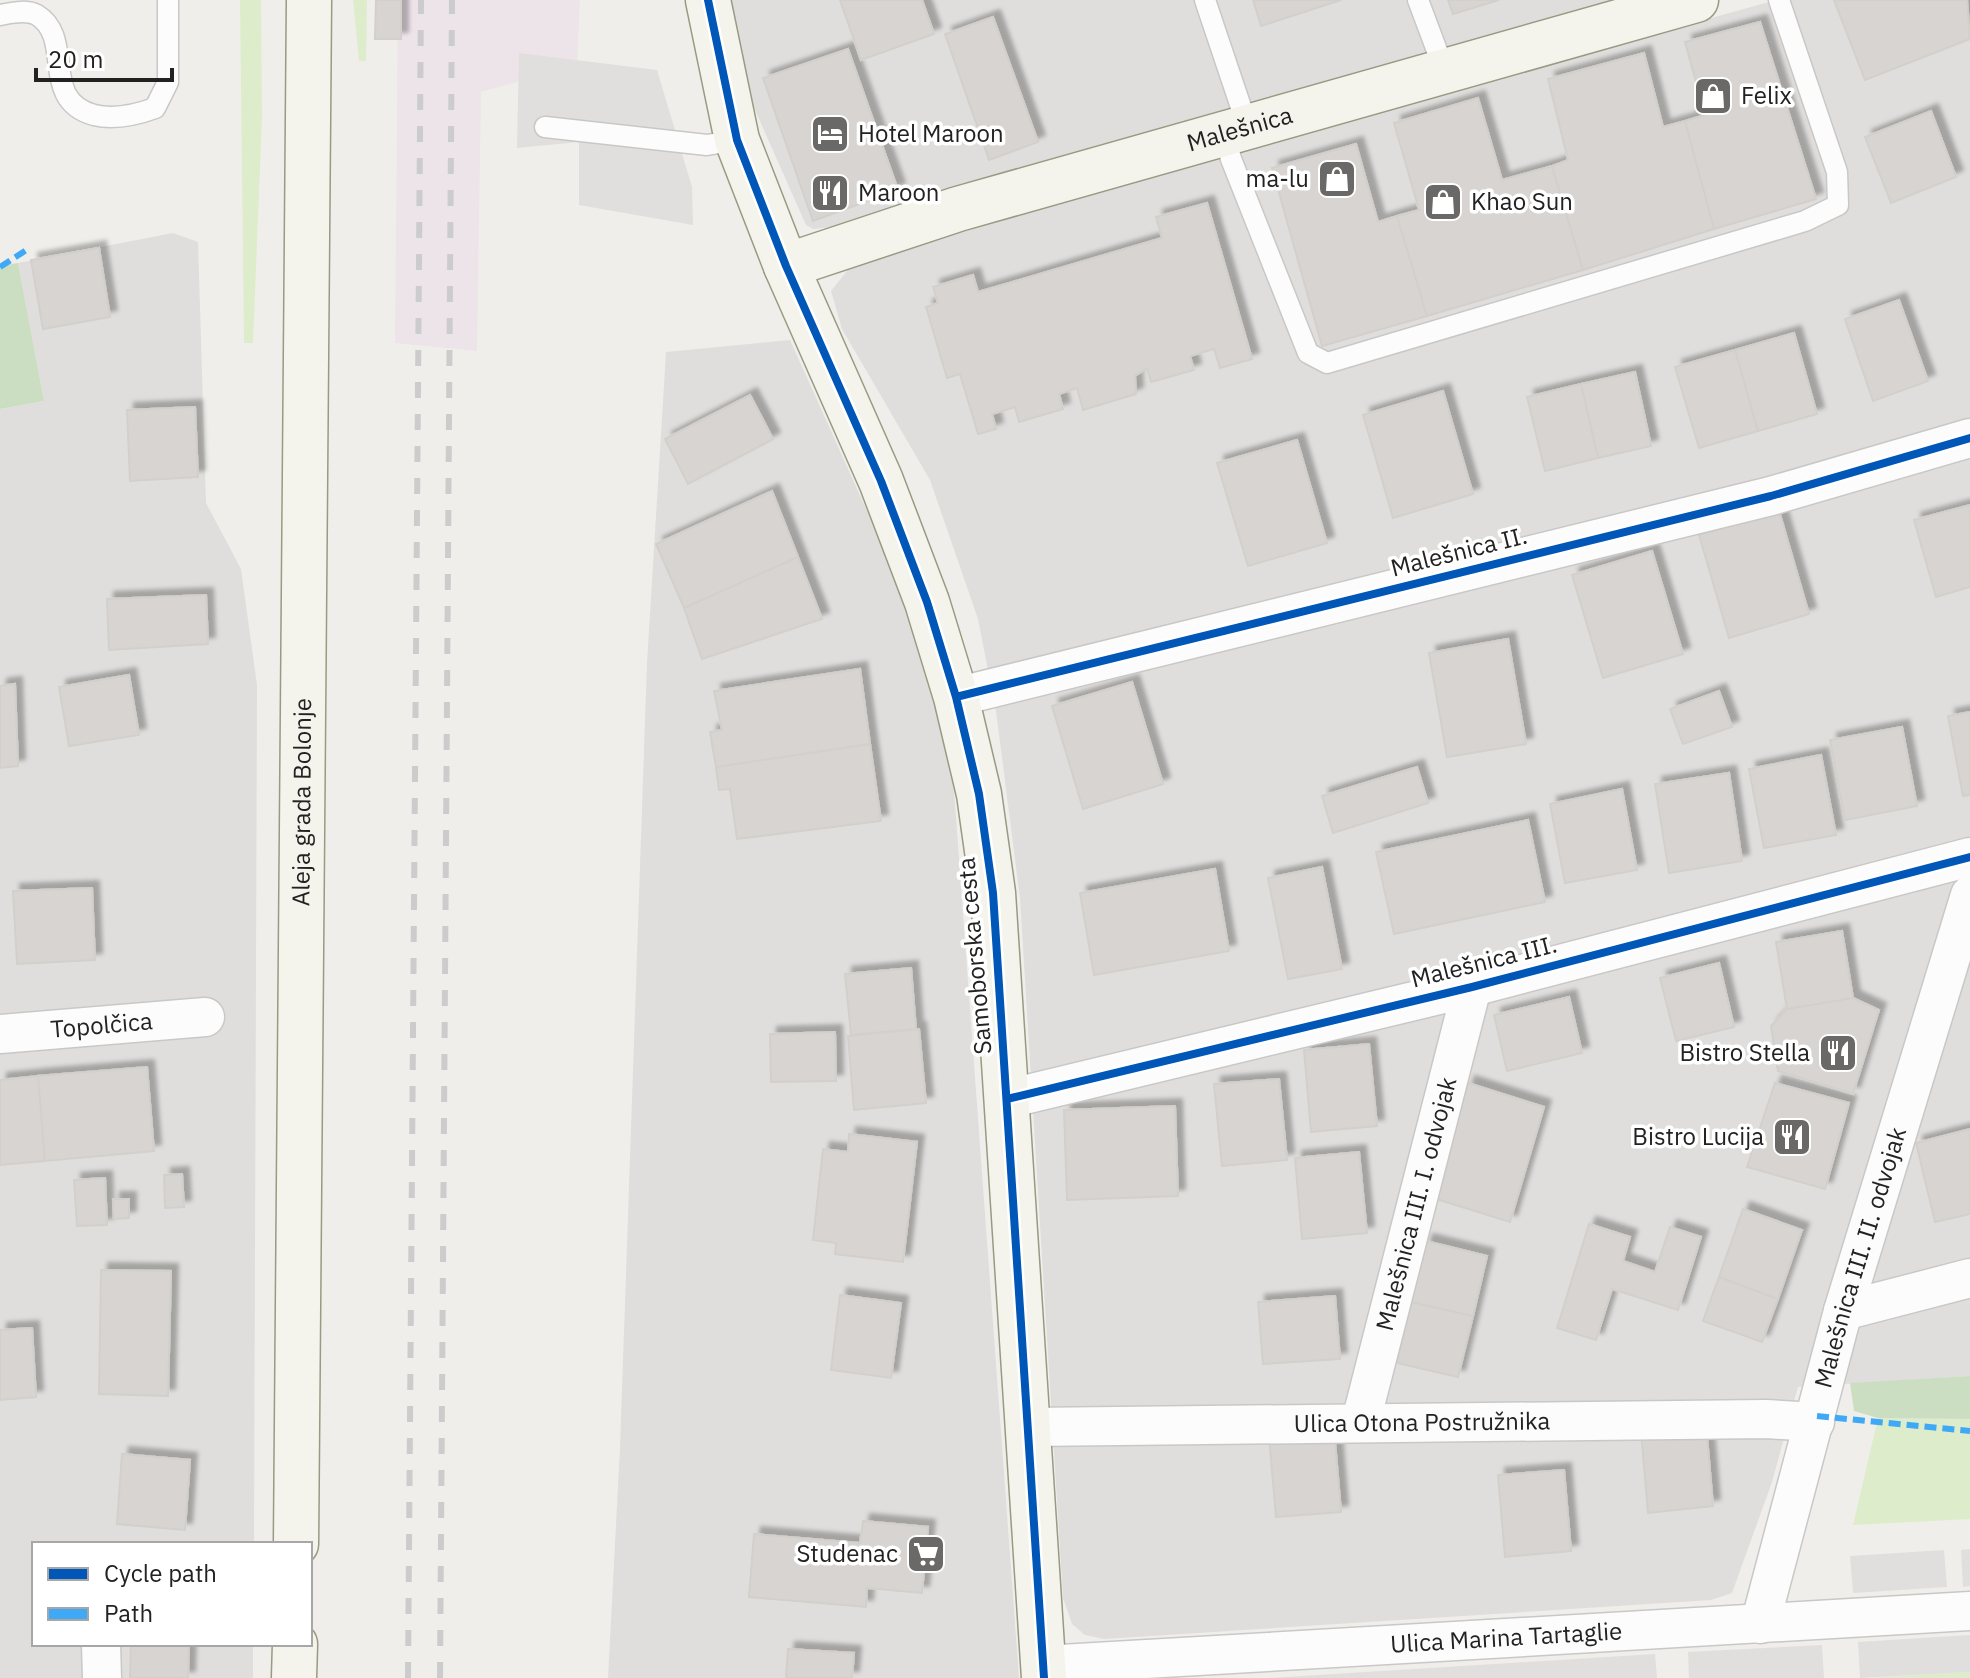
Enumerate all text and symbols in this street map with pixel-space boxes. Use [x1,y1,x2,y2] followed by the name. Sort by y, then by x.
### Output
[36,32,172,82] scale bar
[48,43,103,75] text: 20 m
[1692,75,1734,117] shop icon: Felix
[1741,79,1792,111] place label: Felix
[1183,98,1296,158] street label: Malešnica
[809,113,851,155] hotel icon: Hotel Maroon
[858,117,1004,149] place label: Hotel Maroon
[1316,158,1358,200] shop icon: ma-lu
[1246,162,1309,194] place label: ma-lu
[809,172,851,214] restaurant icon: Maroon
[858,176,940,208] place label: Maroon
[1422,181,1464,223] shop icon: Khao Sun
[1471,185,1573,217] place label: Khao Sun
[1387,519,1530,583] street label: Malešnica II.
[284,698,318,906] street label: Aleja grada Bolonje
[949,856,999,1056] street label: Samoborska cesta
[1407,927,1560,995] street label: Malešnica III.
[49,1004,154,1045] street label: Topolčica
[1817,1032,1859,1074] restaurant icon: Bistro Stella
[1679,1036,1810,1068] place label: Bistro Stella
[1368,1073,1463,1334] street label: Malešnica III. I. odvojak
[1771,1116,1813,1158] restaurant icon: Bistro Lucija
[1632,1120,1764,1152] place label: Bistro Lucija
[1806,1123,1913,1391] street label: Malešnica III. II. odvojak
[1294,1404,1551,1439] street label: Ulica Otona Postružnika
[905,1533,947,1575] supermarket icon: Studenac
[796,1537,898,1569] place label: Studenac
[32,1542,312,1646] legend
[104,1557,217,1589] text: Cycle path
[104,1597,153,1629] text: Path
[1389,1614,1623,1660] street label: Ulica Marina Tartaglie

